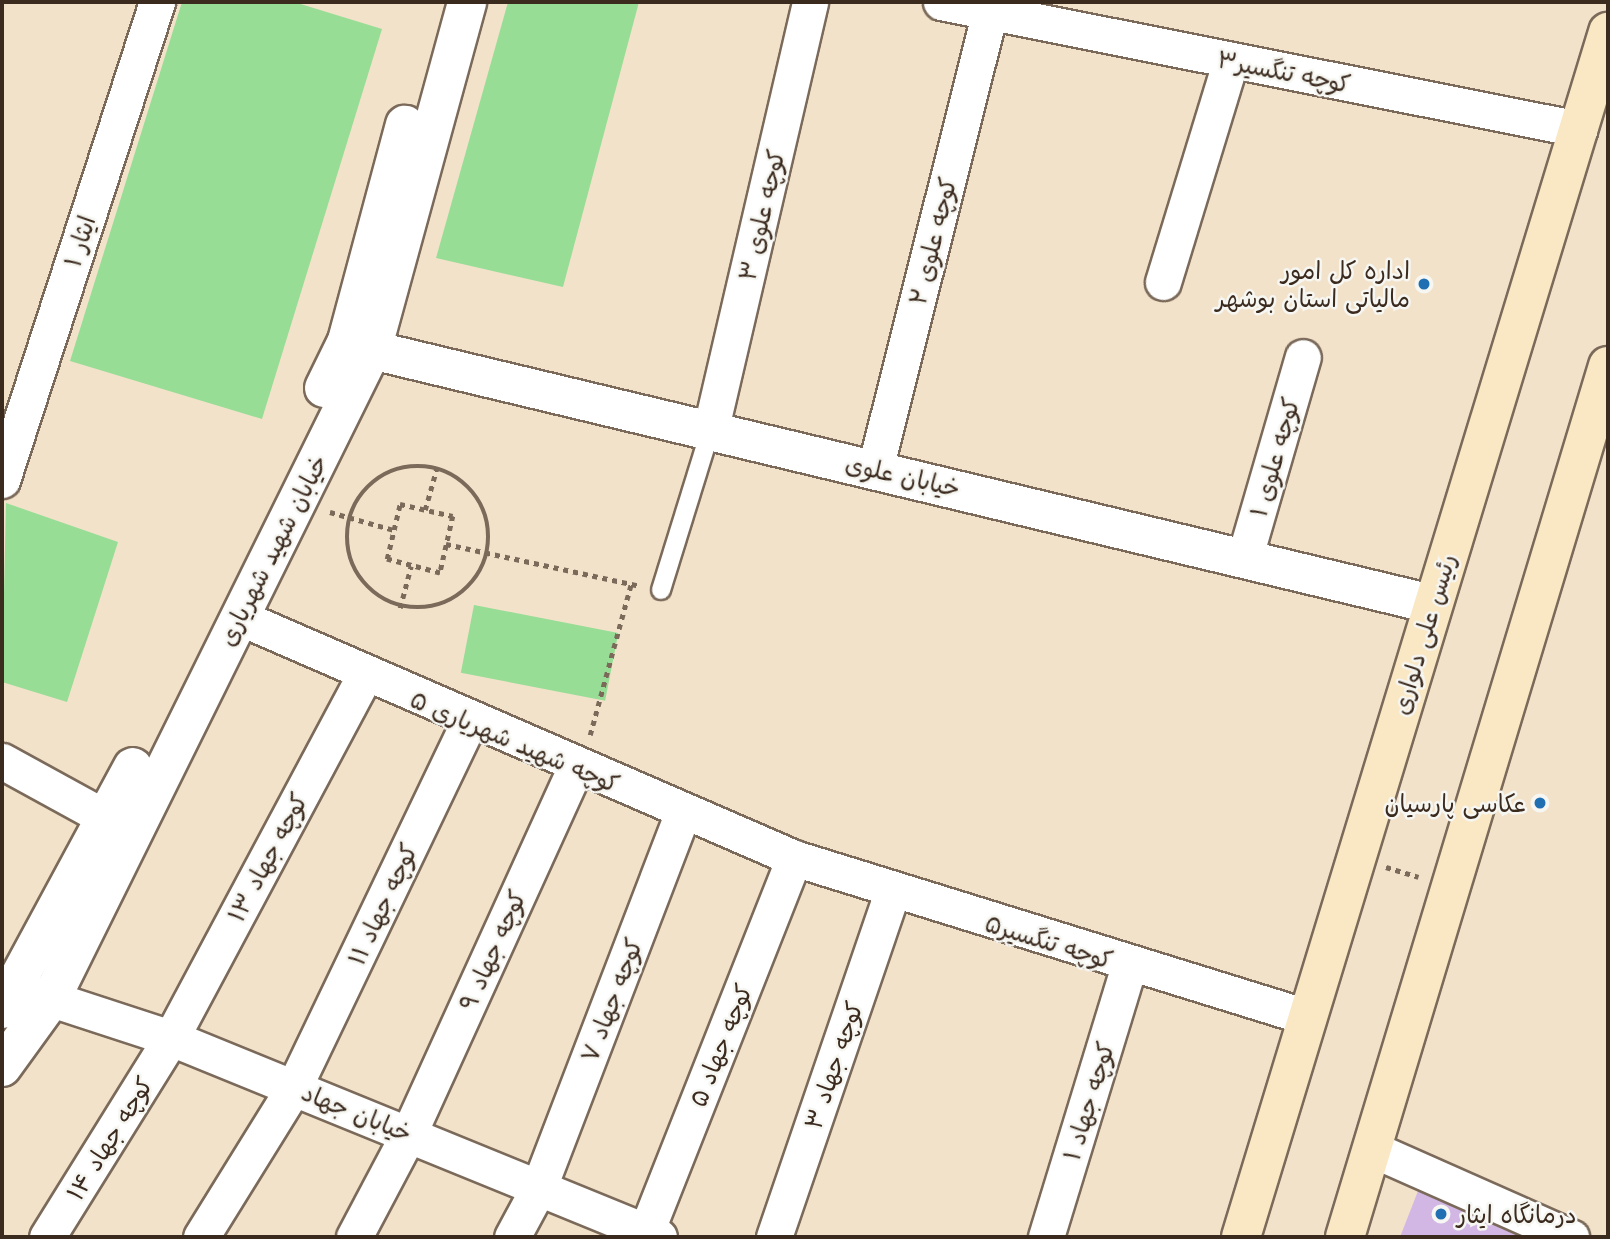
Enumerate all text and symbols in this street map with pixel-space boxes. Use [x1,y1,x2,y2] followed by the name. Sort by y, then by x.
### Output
[1215,44,1353,98] street label: کوچه تنگسیر۳
[732,147,790,283] street label: کوچه علوی ۳
[902,174,962,308] street label: کوچه علوی ۲
[57,212,101,270] street label: ایثار ۱
[1216,256,1410,312] place label: اداره کل امور مالیاتی استان بوشهر
[1416,276,1432,292] marker: اداره کل امور مالیاتی استان بوشهر
[1243,394,1305,520] street label: کوچه علوی ۱
[843,448,963,502] street label: خیابان علوی
[211,450,333,650] street label: خیابان شهید شهریاری
[1385,550,1461,718] street label: رئیس علی دلواری
[406,684,624,798] street label: کوچه شهید شهریاری ۵
[221,788,313,926] street label: کوچه جهاد ۱۳
[1384,789,1526,817] place label: عکاسی پارسیان
[1532,795,1548,811] marker: عکاسی پارسیان
[341,839,423,969] street label: کوچه جهاد ۱۱
[453,885,531,1015] street label: کوچه جهاد ۹
[982,908,1116,974] street label: کوچه تنگسیر۵
[574,934,648,1066] street label: کوچه جهاد ۷
[682,979,758,1111] street label: کوچه جهاد ۵
[798,997,868,1133] street label: کوچه جهاد ۳
[1056,1038,1120,1164] street label: کوچه جهاد ۱
[60,1071,158,1205] street label: کوچه جهاد ۱۴
[298,1077,416,1147] street label: خیابان جهاد
[1457,1200,1577,1228] place label: درمانگاه ایثار
[1431,1204,1451,1224] marker: درمانگاه ایثار

